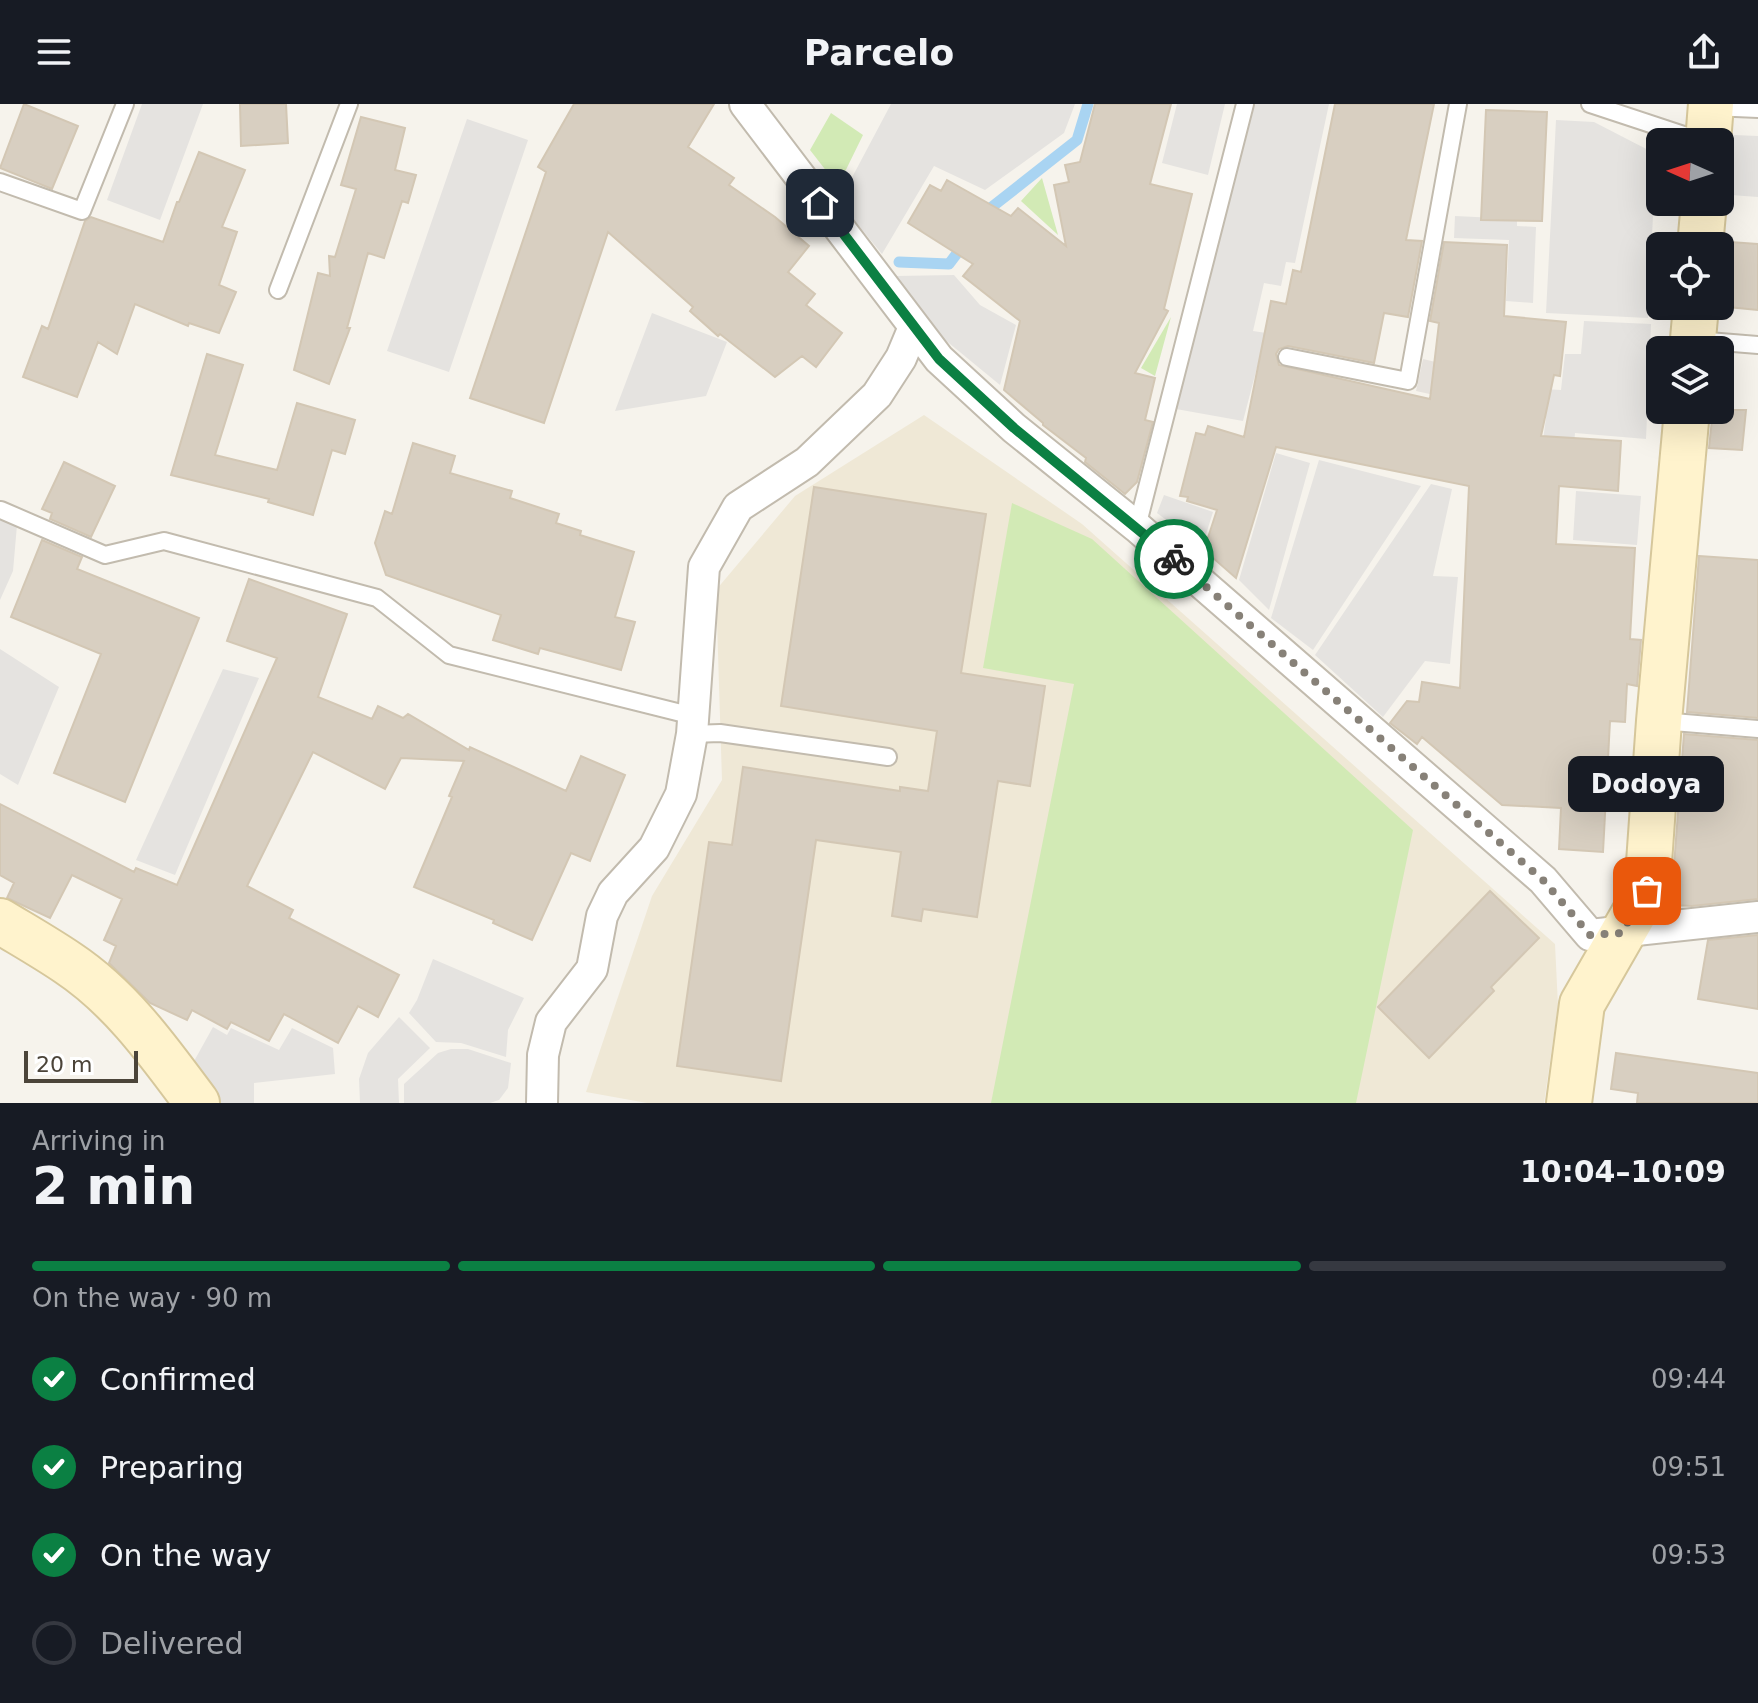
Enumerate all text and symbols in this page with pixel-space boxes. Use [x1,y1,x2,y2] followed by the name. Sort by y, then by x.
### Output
[32,30,76,74] icon: menu
[1682,30,1726,74] icon: share
[804,32,954,73] text: Parcelo
[1646,128,1734,216] north arrow
[1646,128,1734,424] map controls
[786,169,854,237] pin
[798,181,842,225] icon: home
[1646,232,1734,320] button: locate
[1646,336,1734,424] button: layers
[1134,519,1214,599] courier
[1152,537,1196,581] icon: bike
[1569,755,1725,811] callout: Dodoya
[1591,769,1701,799] text: Dodoya
[1613,857,1681,925] pin
[1625,869,1669,913] icon: bag
[24,1047,138,1083] scale bar
[36,1052,92,1077] text: 20 m
[32,1126,166,1156] text: Arriving in
[1520,1154,1726,1189] text: 10:04–10:09
[32,1156,195,1216] text: 2 min
[32,1283,272,1313] text: On the way · 90 m
[32,1357,76,1401] icon: check
[100,1362,256,1397] text: Confirmed
[1651,1364,1726,1394] text: 09:44
[32,1445,76,1489] icon: check
[100,1450,244,1485] text: Preparing
[1651,1452,1726,1482] text: 09:51
[32,1533,76,1577] icon: check
[100,1538,272,1573] text: On the way
[1651,1540,1726,1570] text: 09:53
[100,1626,244,1661] text: Delivered

